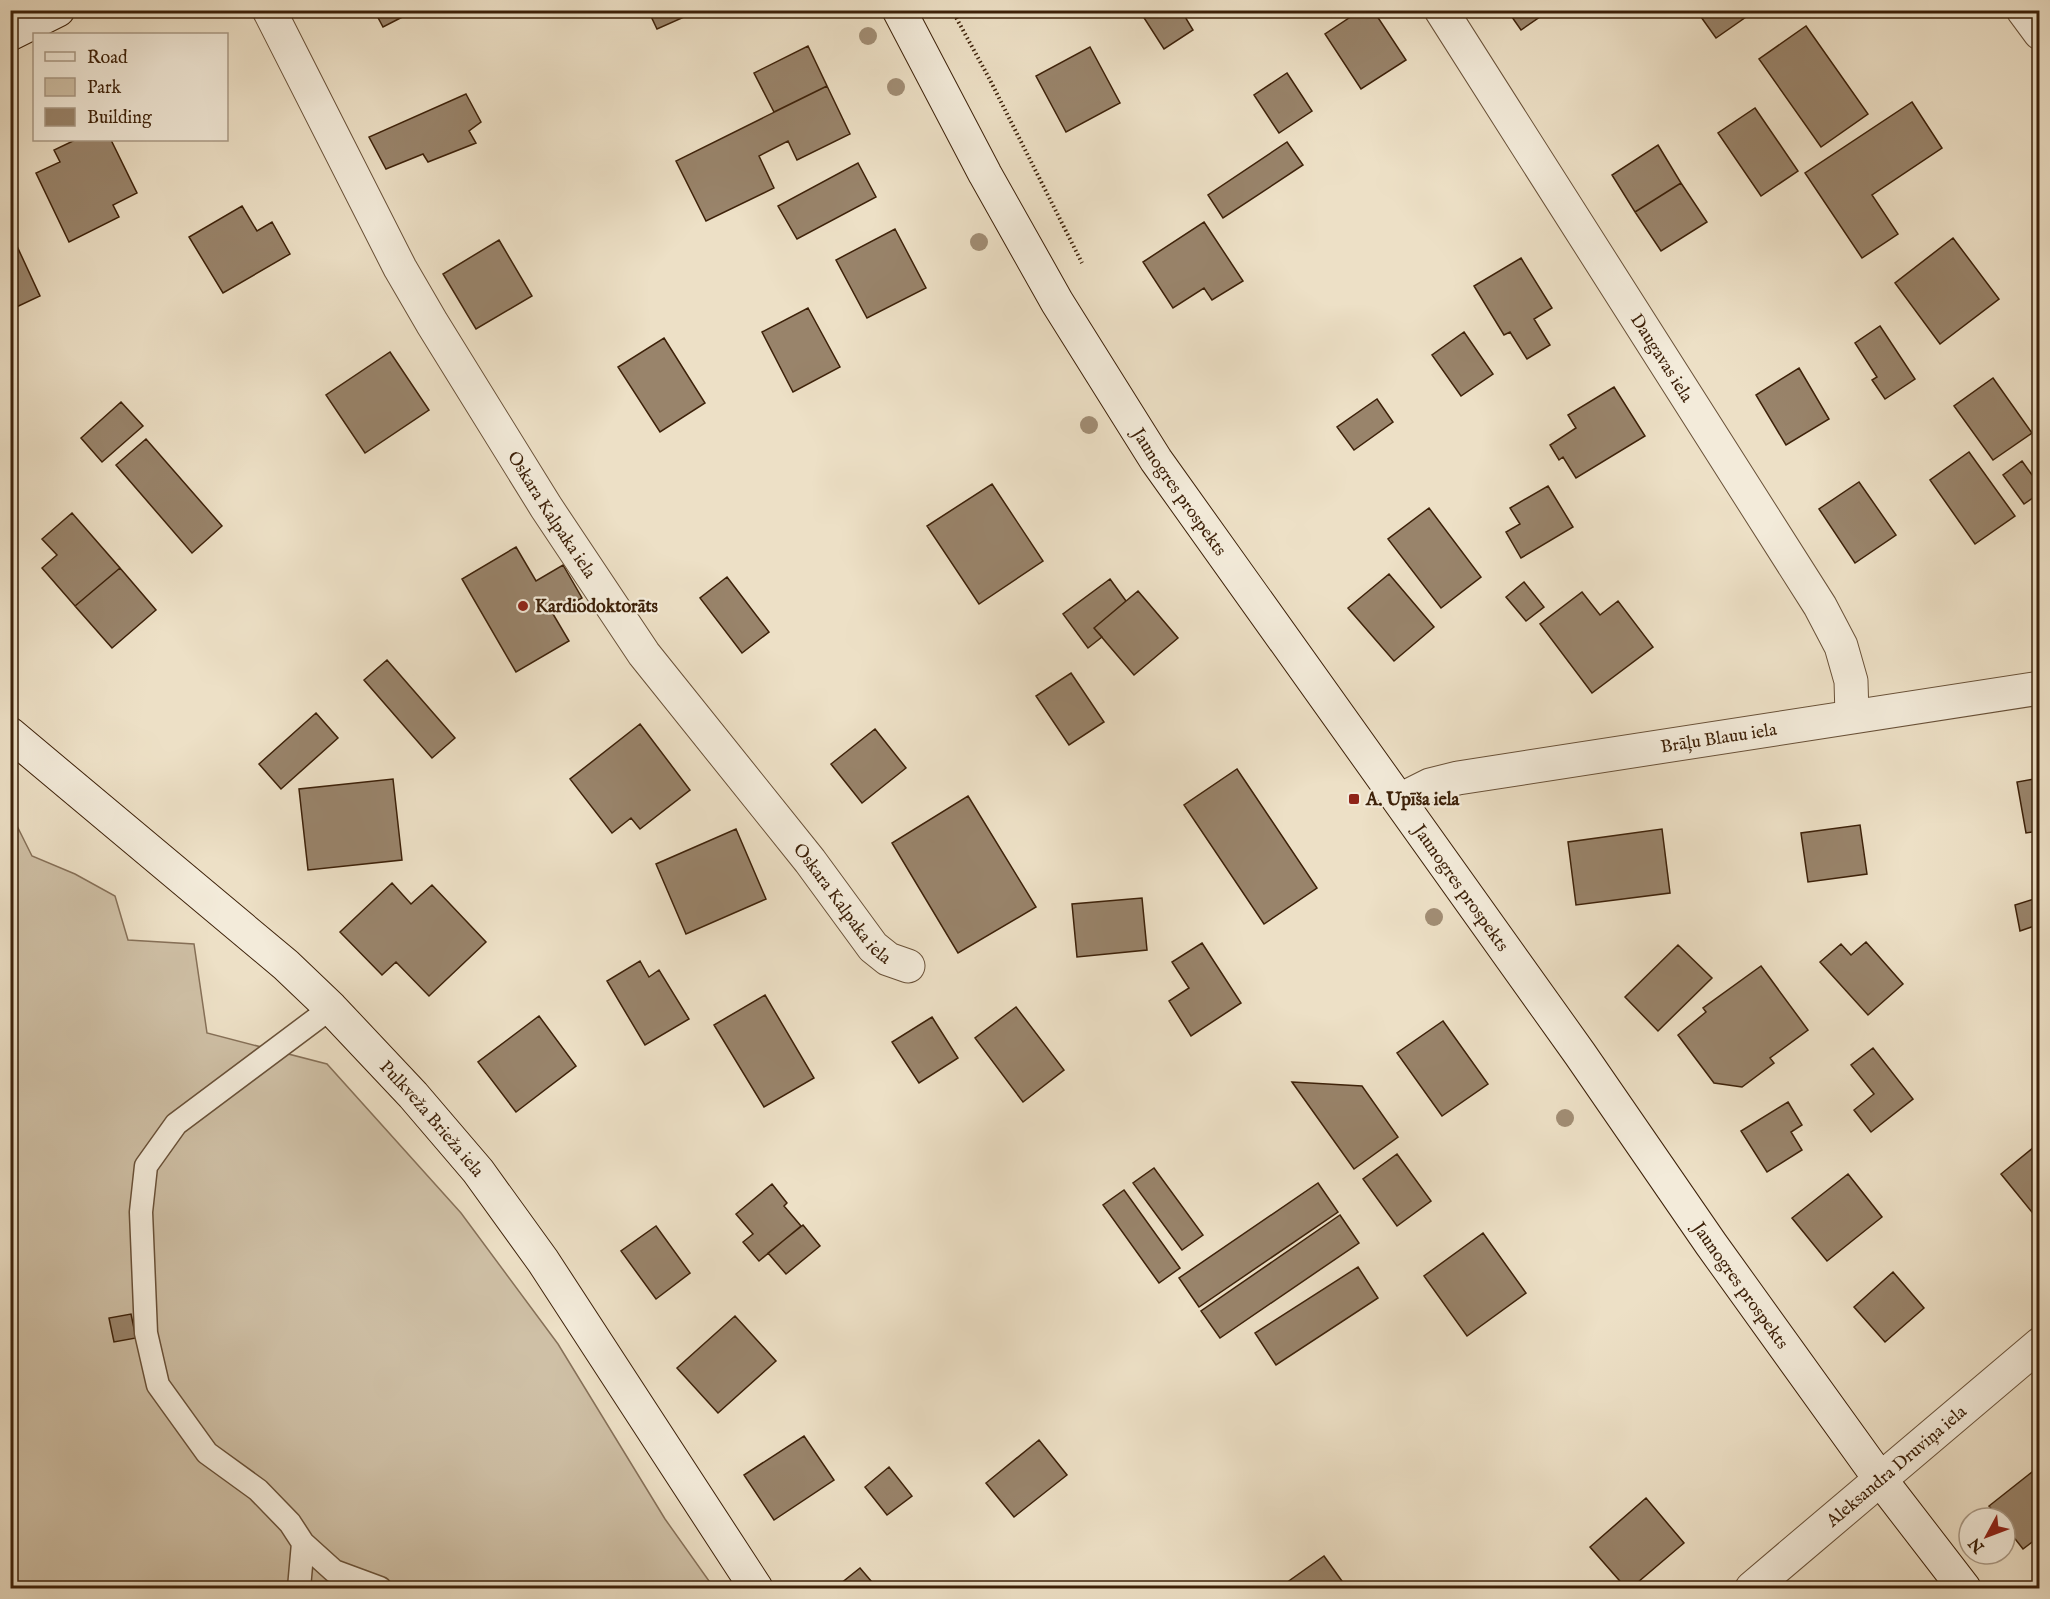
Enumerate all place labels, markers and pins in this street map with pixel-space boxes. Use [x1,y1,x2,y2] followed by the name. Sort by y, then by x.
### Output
[535,596,659,619] place label: Kardiodoktorāts
[516,599,530,613] marker: Kardiodoktorāts
[1365,789,1461,812] place label: A. Upīša iela
[1347,792,1361,806] marker: A. Upīša iela

